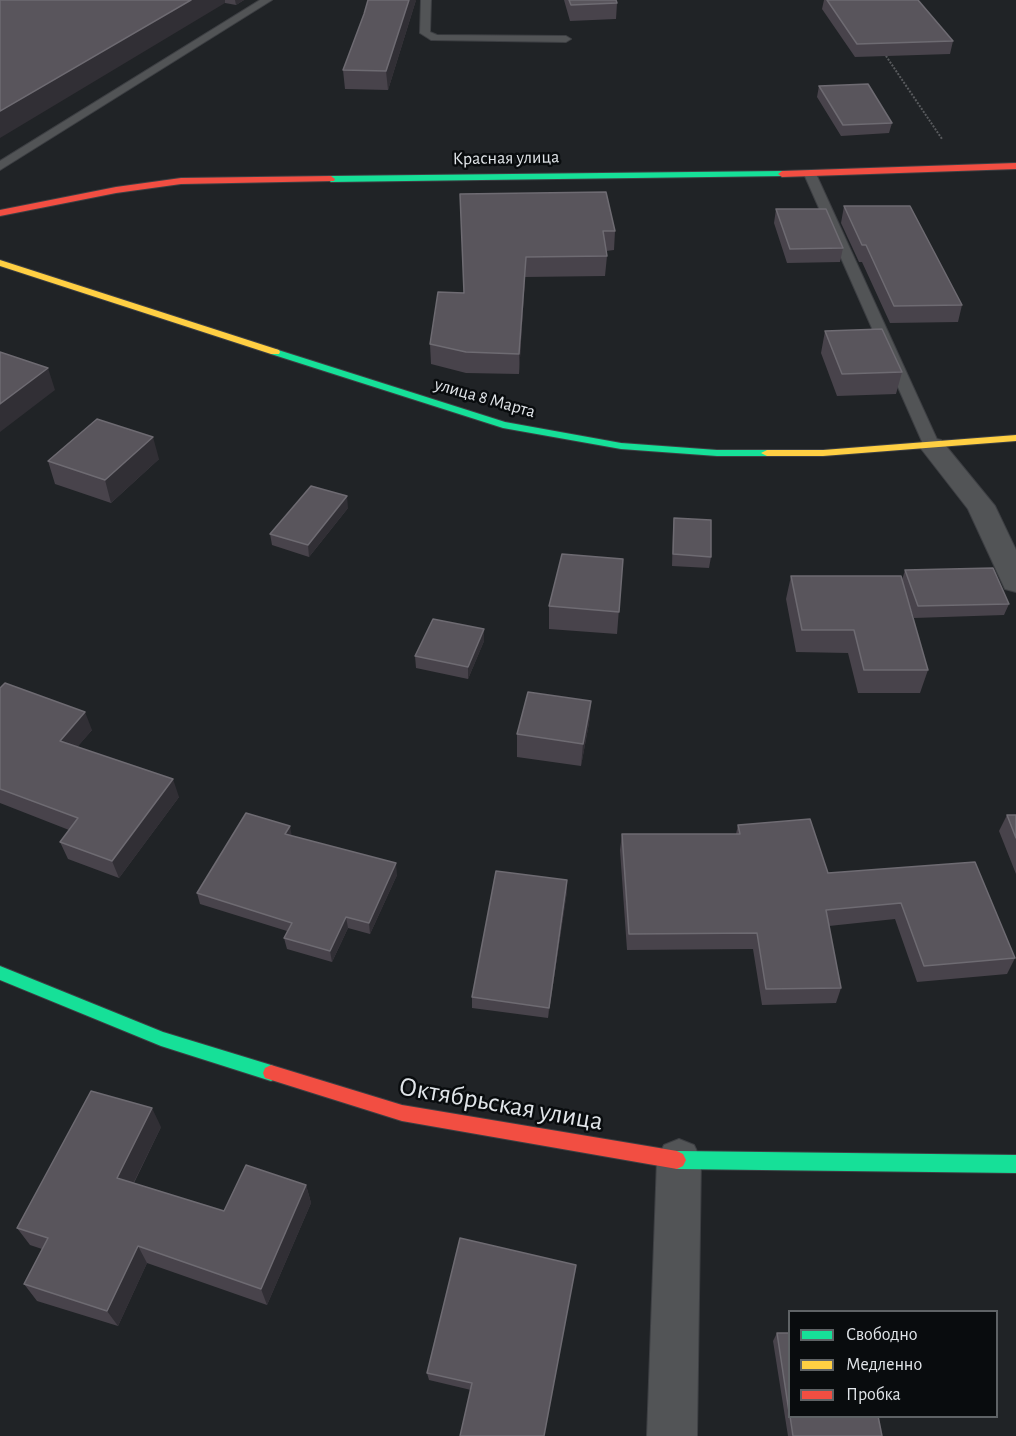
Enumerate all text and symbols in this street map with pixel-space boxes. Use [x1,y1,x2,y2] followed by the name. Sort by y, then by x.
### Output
[453,146,559,170] street label: Красная улица
[432,373,538,423] street label: улица 8 Марта
[396,1070,606,1138] street label: Октябрьская улица
[788,1310,998,1418] legend
[846,1326,918,1344] text: Свободно
[846,1356,922,1374] text: Медленно
[846,1386,901,1404] text: Пробка

